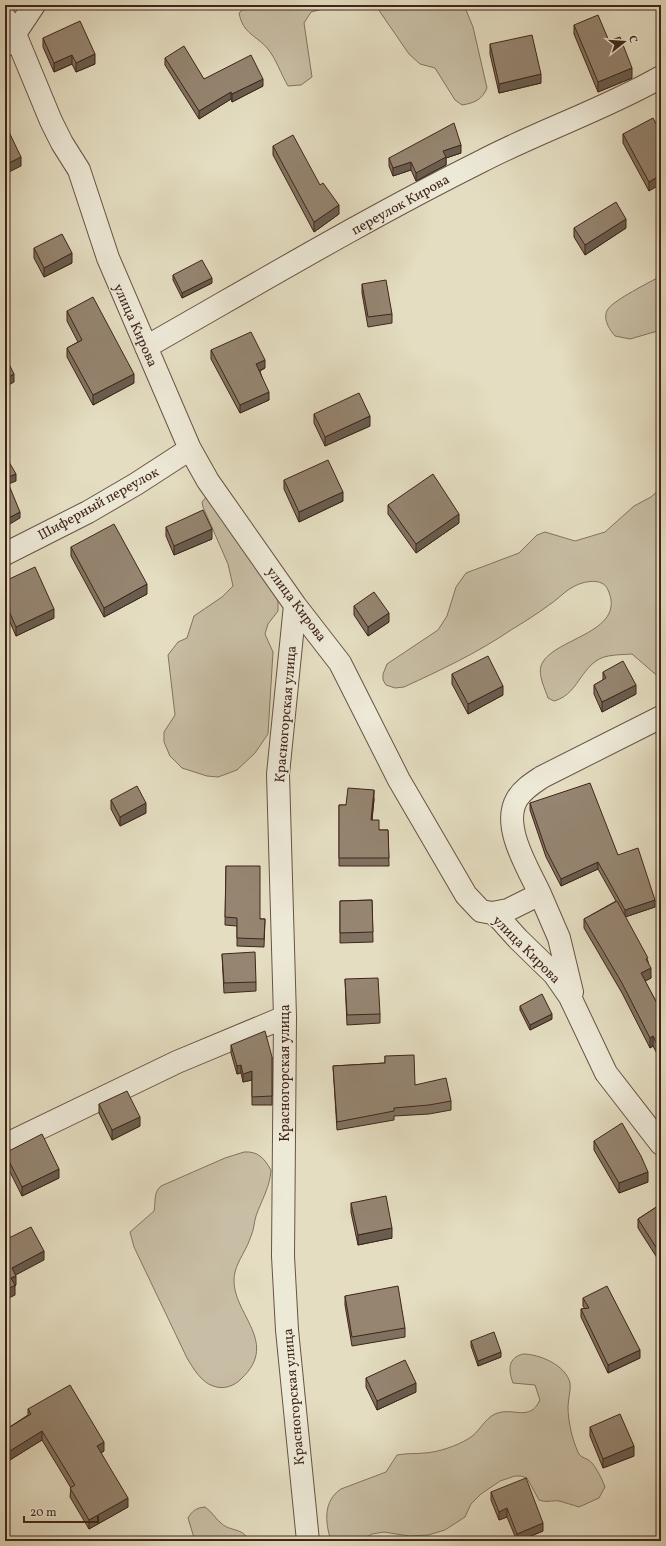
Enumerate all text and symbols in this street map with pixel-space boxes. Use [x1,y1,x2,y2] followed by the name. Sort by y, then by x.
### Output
[604,22,644,62] north arrow
[624,34,640,45] text: С
[348,170,453,240] street label: переулок Кирова
[108,281,161,370] street label: улица Кирова
[35,463,163,546] street label: Шиферный переулок
[261,564,330,646] street label: улица Кирова
[271,645,302,783] street label: Красногорская улица
[488,912,564,988] street label: улица Кирова
[276,1004,295,1142] street label: Красногорская улица
[279,1328,310,1466] street label: Красногорская улица
[24,1498,98,1524] scale bar
[30,1505,57,1521] text: 20 m

